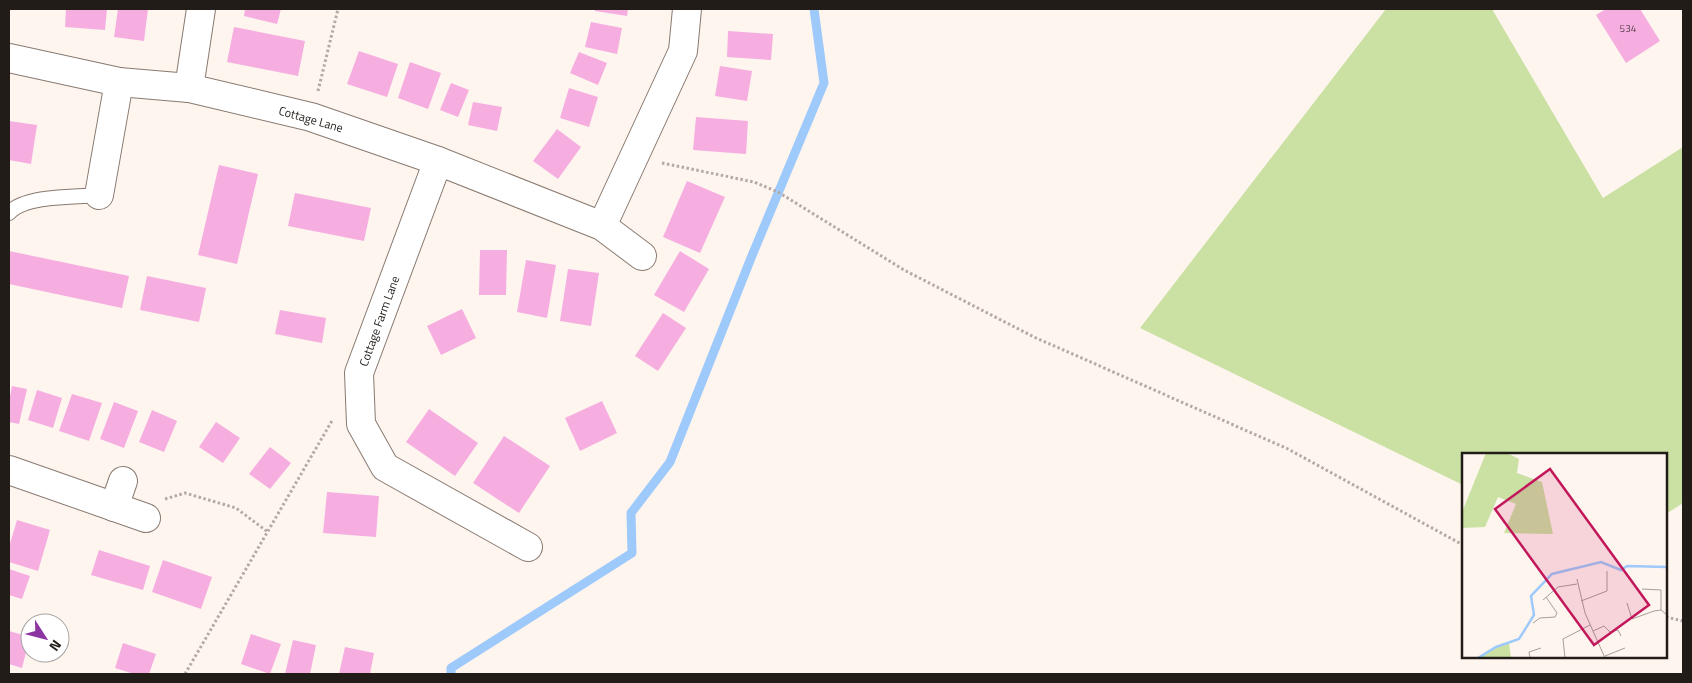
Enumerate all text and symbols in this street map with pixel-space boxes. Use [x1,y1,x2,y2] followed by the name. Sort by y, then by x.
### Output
[1620,21,1637,36] house number: 534
[277,101,345,137] street label: Cottage Lane
[354,273,404,369] street label: Cottage Farm Lane
[1462,453,1667,658] inset map
[20,613,70,663] north arrow
[45,636,67,656] text: N

